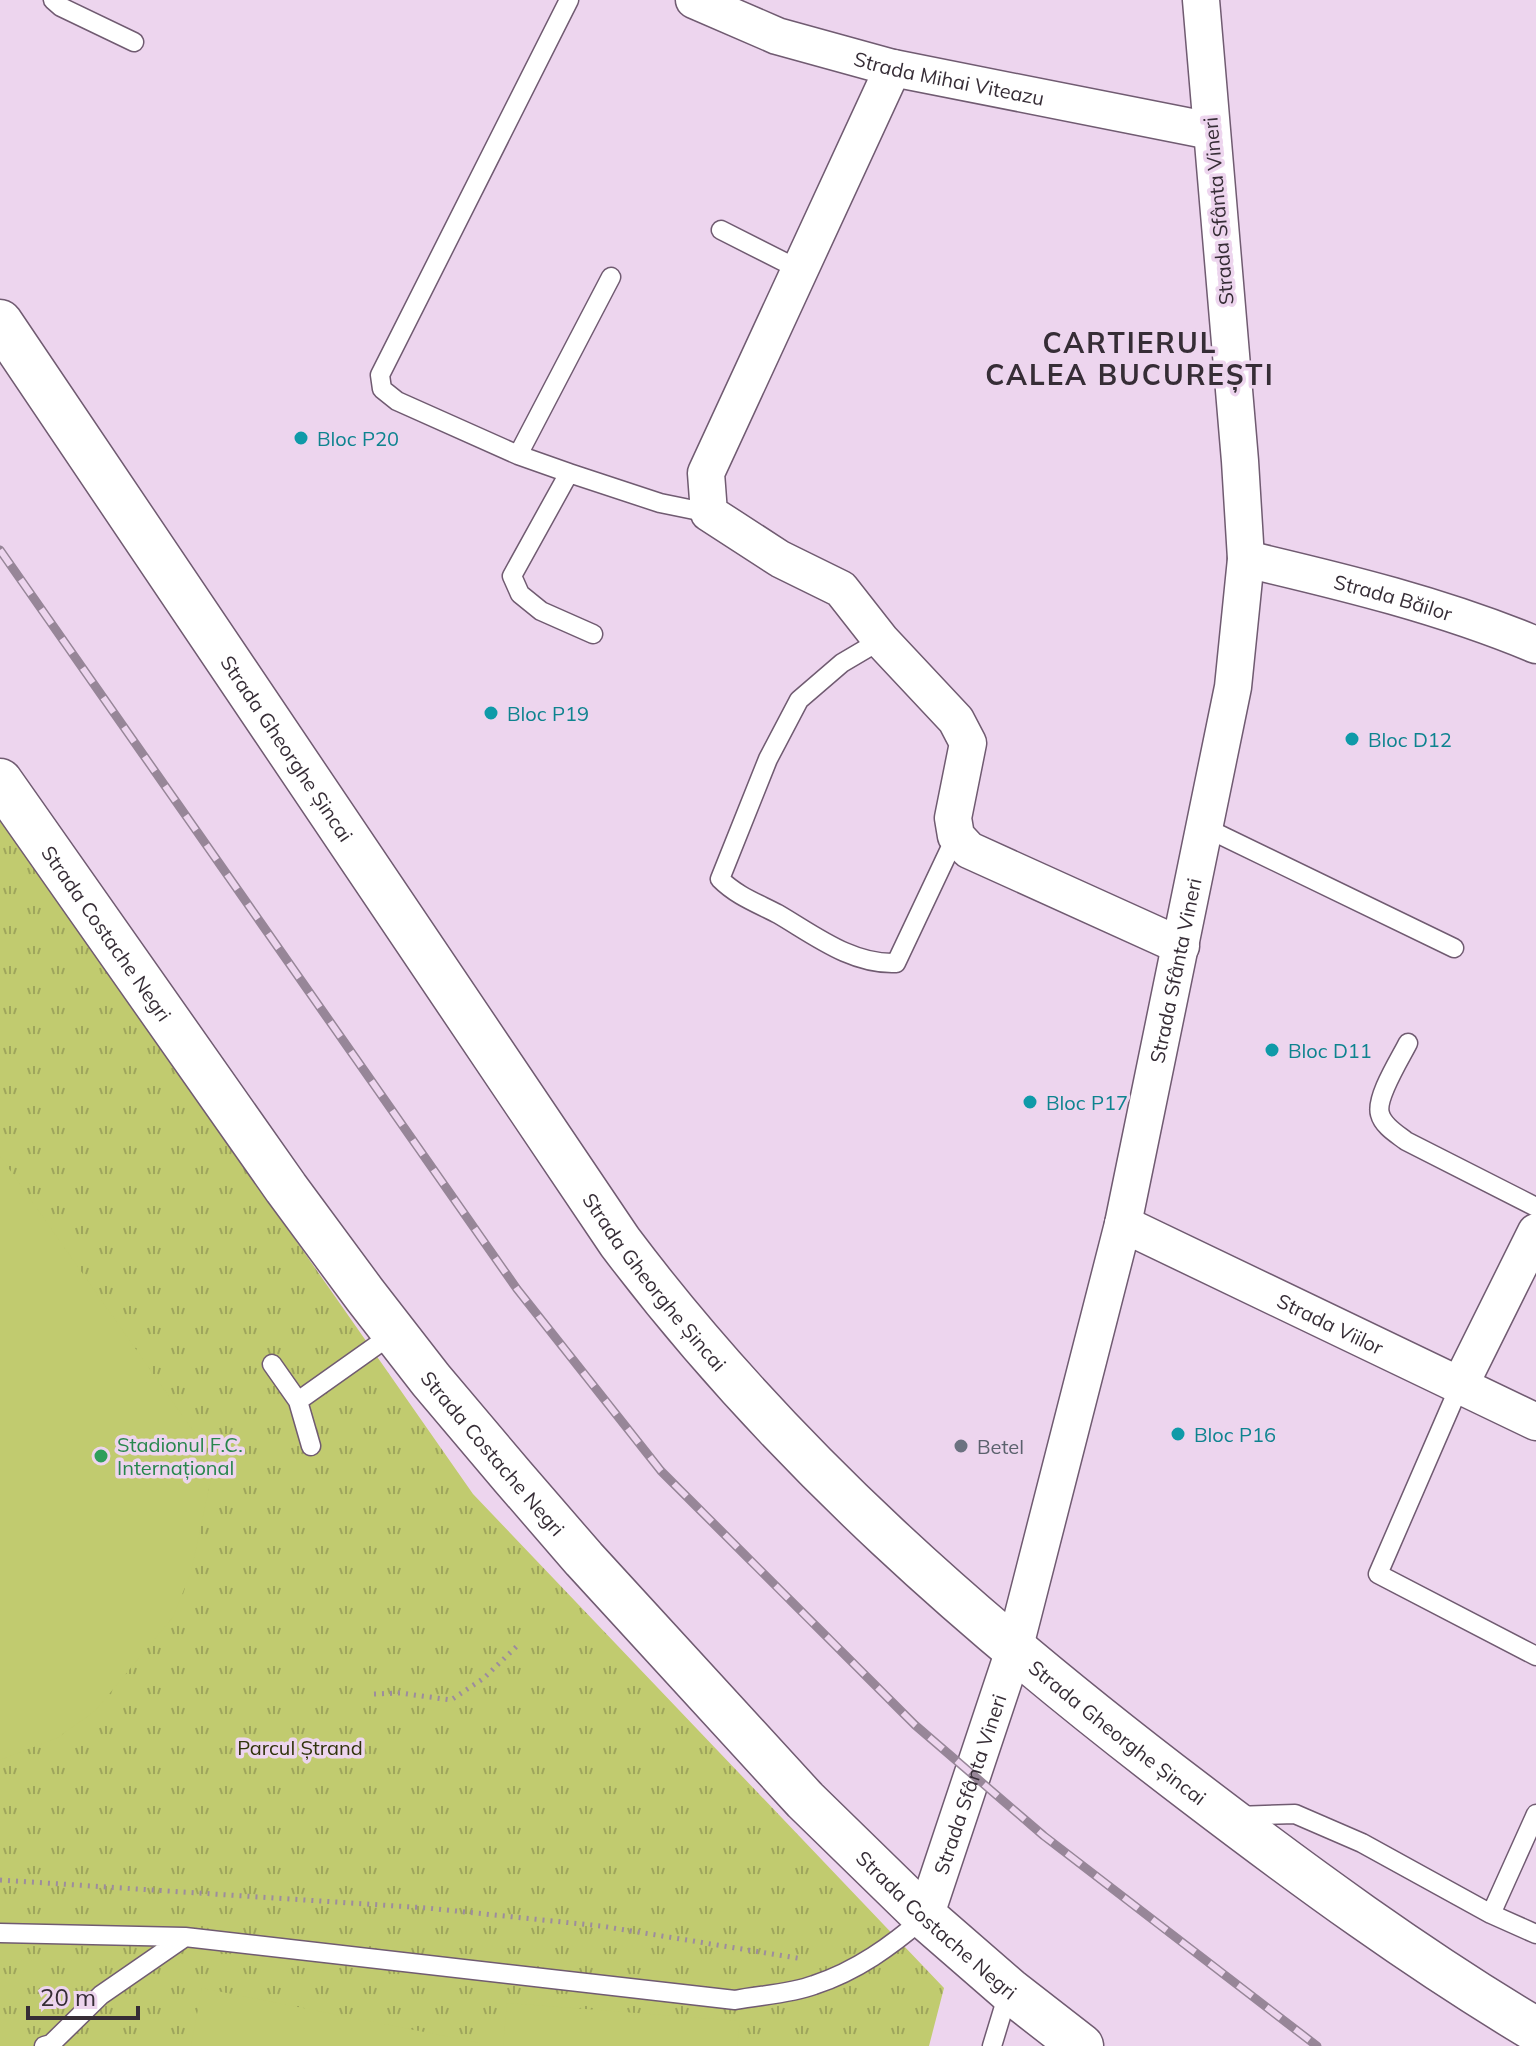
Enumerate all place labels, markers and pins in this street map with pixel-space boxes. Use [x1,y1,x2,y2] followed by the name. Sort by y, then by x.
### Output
[317,426,399,451] place label: Bloc P20
[292,429,310,447] marker: Bloc P20
[507,701,589,726] place label: Bloc P19
[482,704,500,722] marker: Bloc P19
[1368,727,1452,752] place label: Bloc D12
[1343,730,1361,748] marker: Bloc D12
[1288,1038,1372,1063] place label: Bloc D11
[1263,1041,1281,1059] marker: Bloc D11
[1046,1090,1128,1115] place label: Bloc P17
[1021,1093,1039,1111] marker: Bloc P17
[1194,1422,1276,1447] place label: Bloc P16
[1169,1425,1187,1443] marker: Bloc P16
[117,1432,243,1481] place label: Stadionul F.C. Internațional
[977,1434,1024,1459] place label: Betel
[952,1437,970,1455] marker: Betel
[92,1447,110,1465] marker: Stadionul F.C. Internațional

